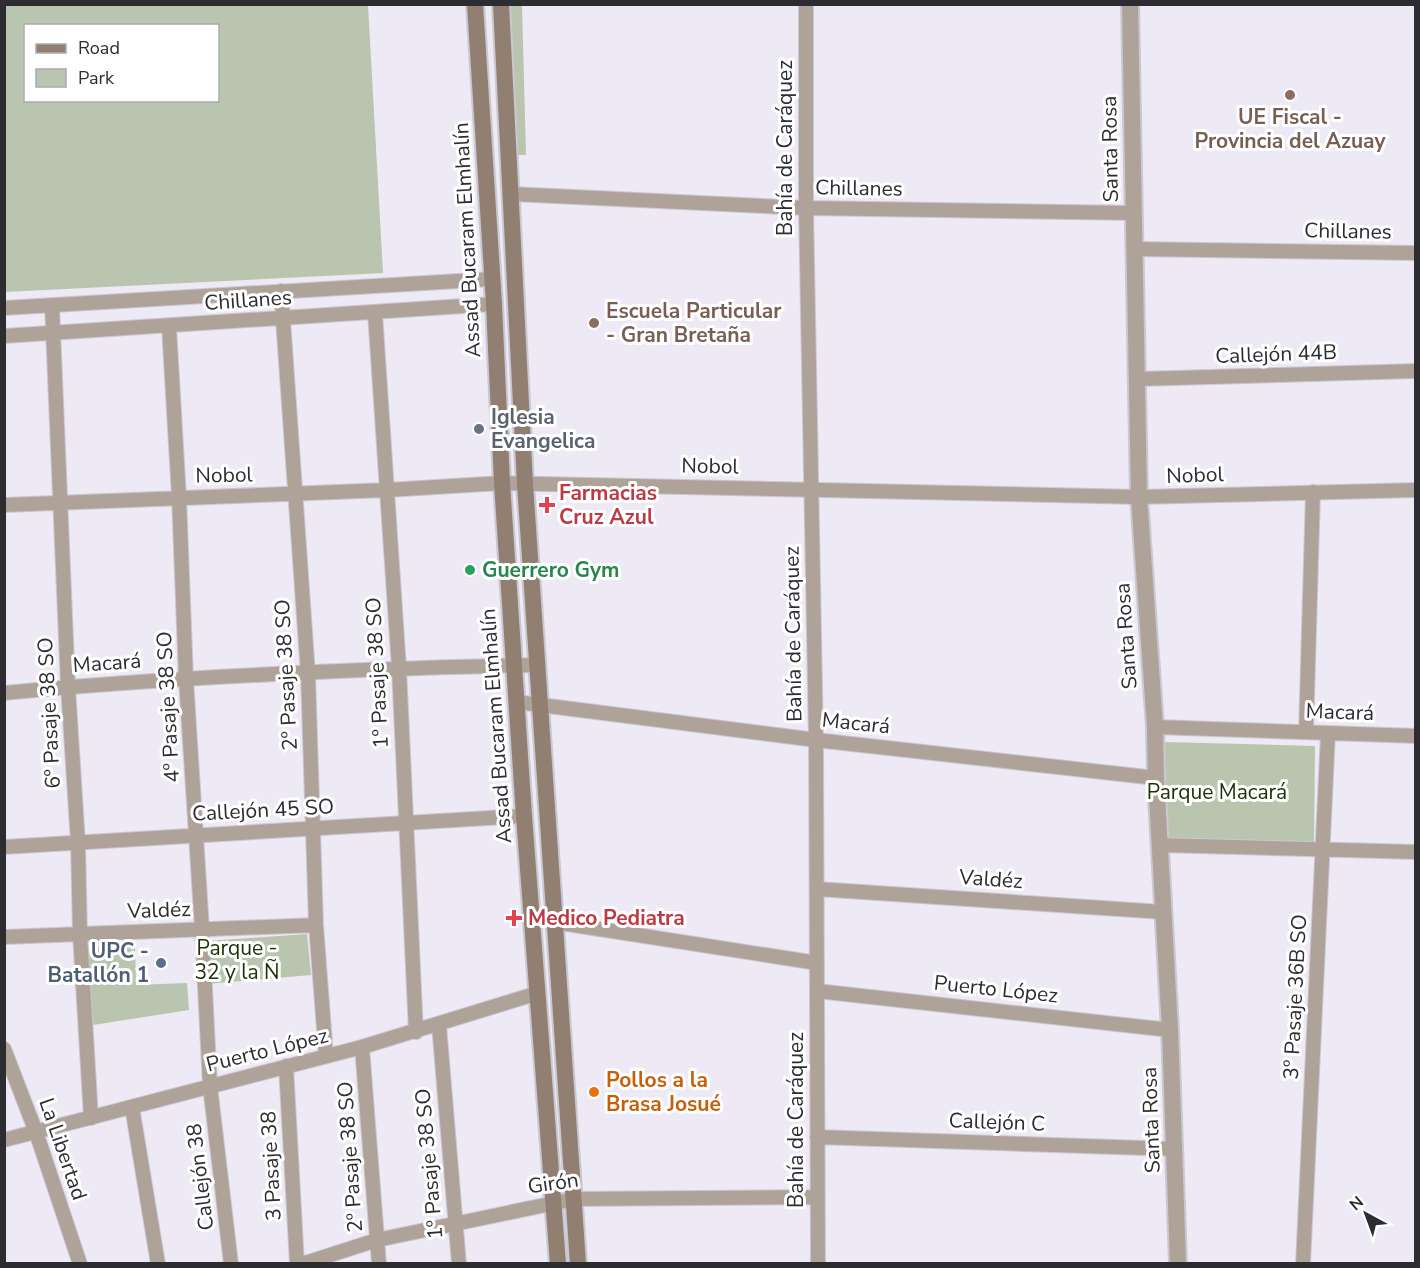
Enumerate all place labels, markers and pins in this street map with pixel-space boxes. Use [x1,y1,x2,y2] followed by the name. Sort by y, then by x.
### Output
[1283,88,1297,102] marker: UE Fiscal - Provincia del Azuay
[1194,103,1386,155] place label: UE Fiscal - Provincia del Azuay
[606,297,782,349] place label: Escuela Particular - Gran Bretaña
[587,316,601,330] marker: Escuela Particular - Gran Bretaña
[491,403,595,455] place label: Iglesia Evangelica
[472,422,486,436] marker: Iglesia Evangelica
[559,479,657,531] place label: Farmacias Cruz Azul
[540,498,554,512] marker: Farmacias Cruz Azul
[482,556,619,584] place label: Guerrero Gym
[463,563,477,577] marker: Guerrero Gym
[528,904,685,932] place label: Medico Pediatra
[505,909,523,927] marker: Medico Pediatra
[48,937,149,989] place label: UPC - Batallón 1
[154,956,168,970] marker: UPC - Batallón 1
[606,1066,721,1118] place label: Pollos a la Brasa Josué
[587,1085,601,1099] marker: Pollos a la Brasa Josué

